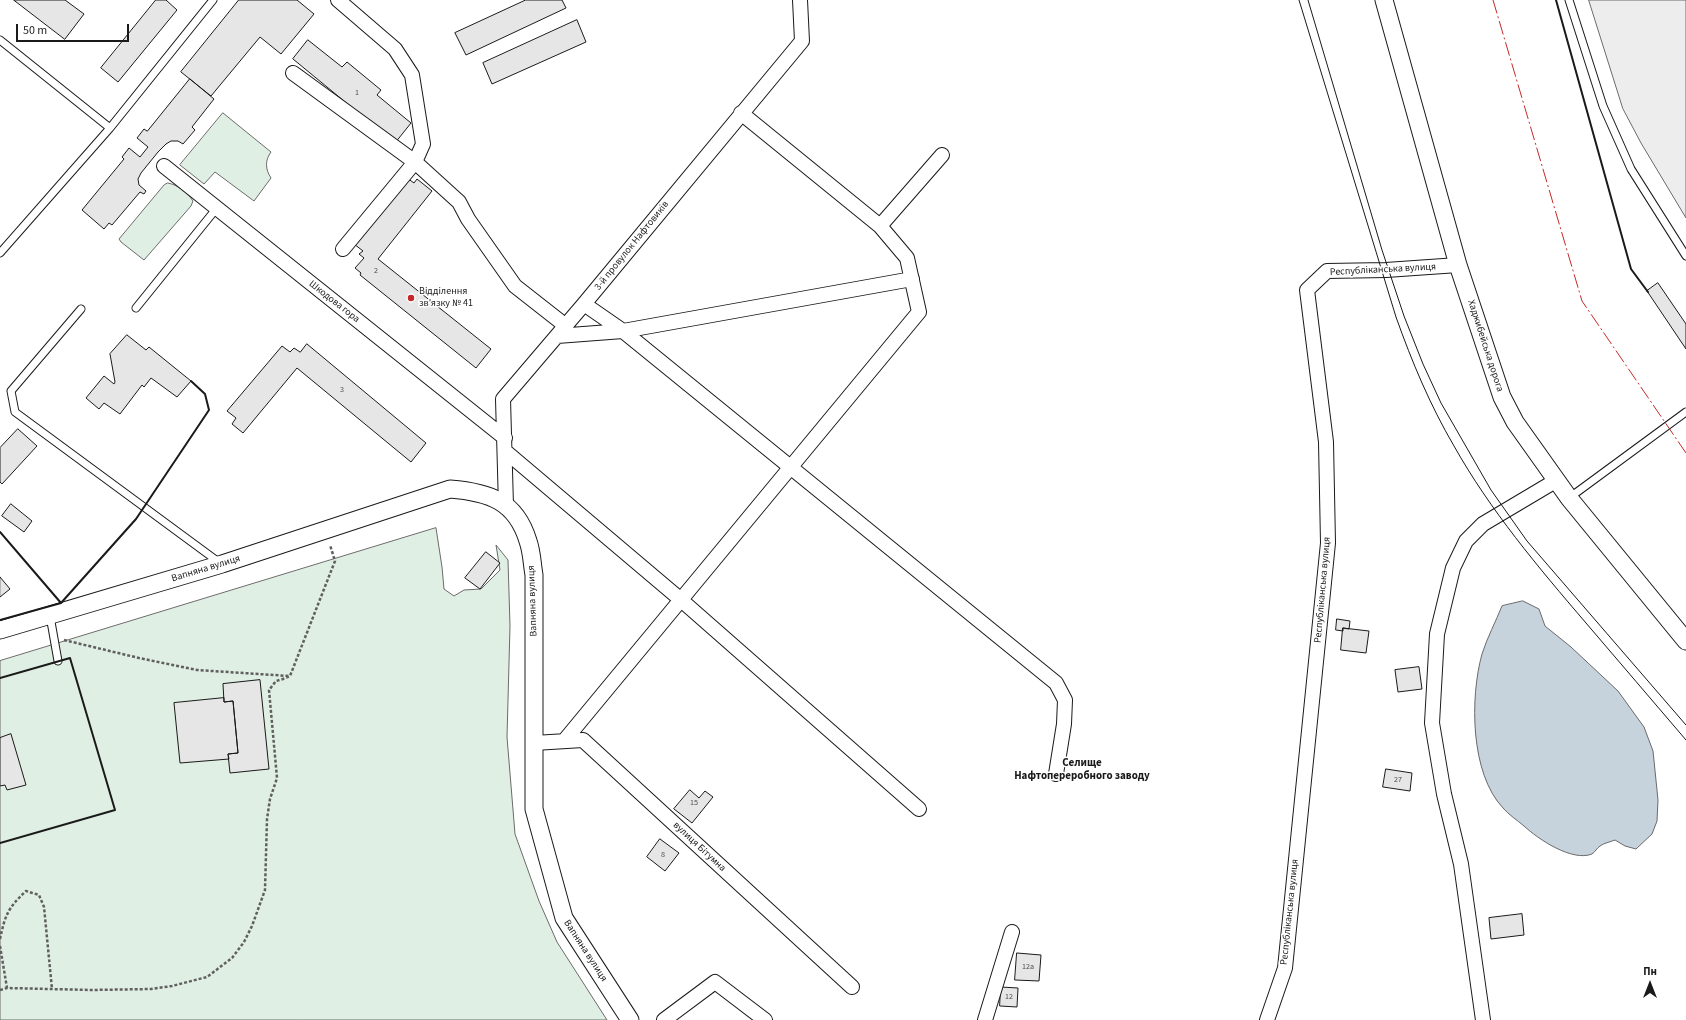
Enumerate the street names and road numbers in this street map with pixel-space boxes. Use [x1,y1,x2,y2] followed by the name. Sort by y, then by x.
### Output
[592,199,672,293] street label: 3-й провулок Нафтовиків
[1330,261,1436,279] street label: Республіканська вулиця
[306,278,362,326] street label: Шкодова гора
[1464,299,1506,393] street label: Хаджибейська дорога
[1312,536,1334,644] street label: Республіканська вулиця
[170,553,242,585] street label: Вапняна вулиця
[526,565,540,637] street label: Вапняна вулиця
[670,819,728,875] street label: вулиця Бітумна
[1278,858,1302,966] street label: Республіканська вулиця
[561,918,609,984] street label: Вапняна вулиця

